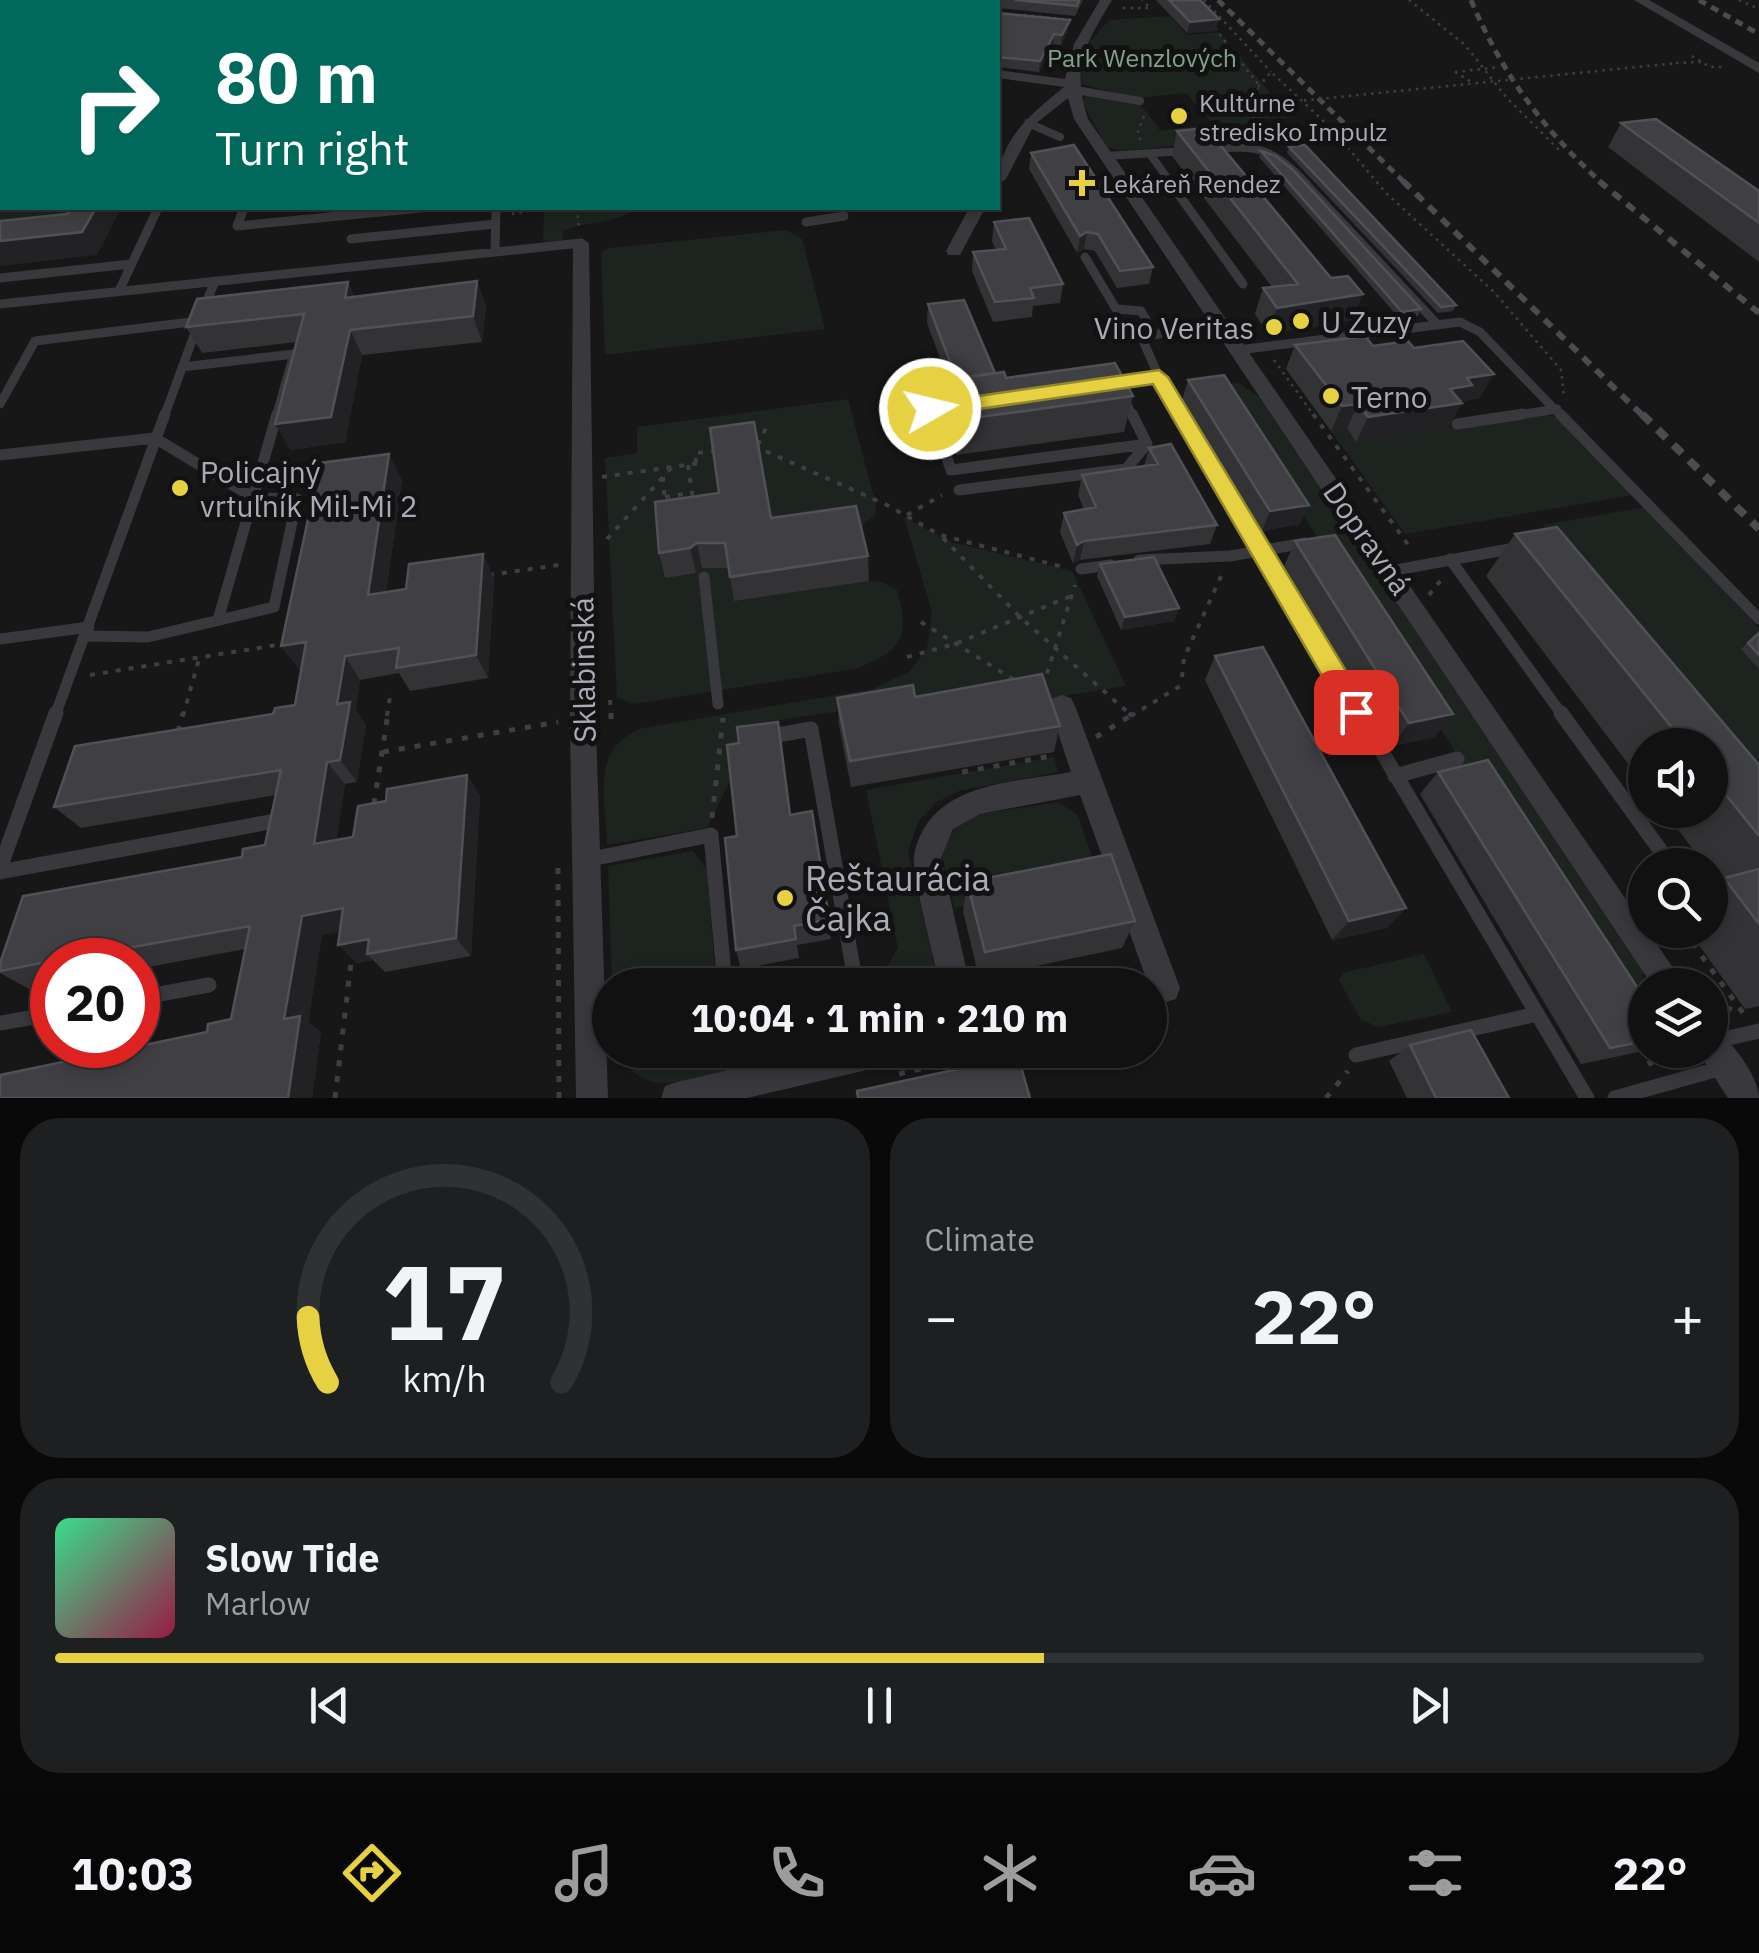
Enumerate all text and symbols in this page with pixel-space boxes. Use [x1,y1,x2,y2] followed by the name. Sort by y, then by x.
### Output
[215,31,378,122] text: 80 m
[50,40,180,170] icon: right
[1047,41,1237,74] park label: Park Wenzlových
[1199,86,1387,148] place label: Kultúrne stredisko Impulz
[1168,105,1190,127] marker: Kultúrne stredisko Impulz
[215,119,410,177] text: Turn right
[1102,167,1281,200] place label: Lekáreň Rendez
[1071,172,1093,194] marker: Lekáreň Rendez
[1321,302,1412,341] place label: U Zuzy
[1094,308,1254,347] place label: Vino Veritas
[1290,310,1312,332] marker: U Zuzy
[1263,316,1285,338] marker: Vino Veritas
[878,357,982,461] position arrow
[1351,377,1428,416] place label: Terno
[1320,385,1342,407] marker: Terno
[200,452,418,525] place label: Policajný vrtuľník Mil-Mi 2
[1315,474,1421,602] street label: Dopravná
[169,477,191,499] marker: Policajný vrtuľník Mil-Mi 2
[562,597,604,743] street label: Sklabinská
[1314,670,1399,755] pin
[1329,685,1384,740] icon: arrive
[1628,728,1728,1068] map controls
[1628,728,1728,828] button: sound
[1628,848,1728,948] button: search
[805,855,990,941] place label: Reštaurácia Čajka
[774,887,796,909] marker: Reštaurácia Čajka
[30,938,160,1068] speed limit sign: 20
[1628,968,1728,1068] button: layers
[691,993,1068,1042] text: 10:04 · 1 min · 210 m
[925,1218,1035,1260] text: Climate
[382,1233,507,1369] text: 17
[1252,1267,1377,1365] text: 22°
[925,1281,958,1352] text: −
[1671,1281,1704,1352] text: +
[403,1355,487,1402] text: km/h
[205,1533,380,1582] text: Slow Tide
[205,1582,311,1624] text: Marlow
[302,1678,357,1733] icon: previous
[852,1678,907,1733] icon: pause
[1402,1678,1457,1733] icon: next
[337,1838,407,1908] icon: directions
[549,1838,619,1908] icon: music
[762,1838,832,1908] icon: phone
[975,1838,1045,1908] icon: climate
[1187,1838,1257,1908] icon: car
[1400,1838,1470,1908] icon: filters
[71,1844,194,1902] text: 10:03
[1612,1844,1688,1902] text: 22°

